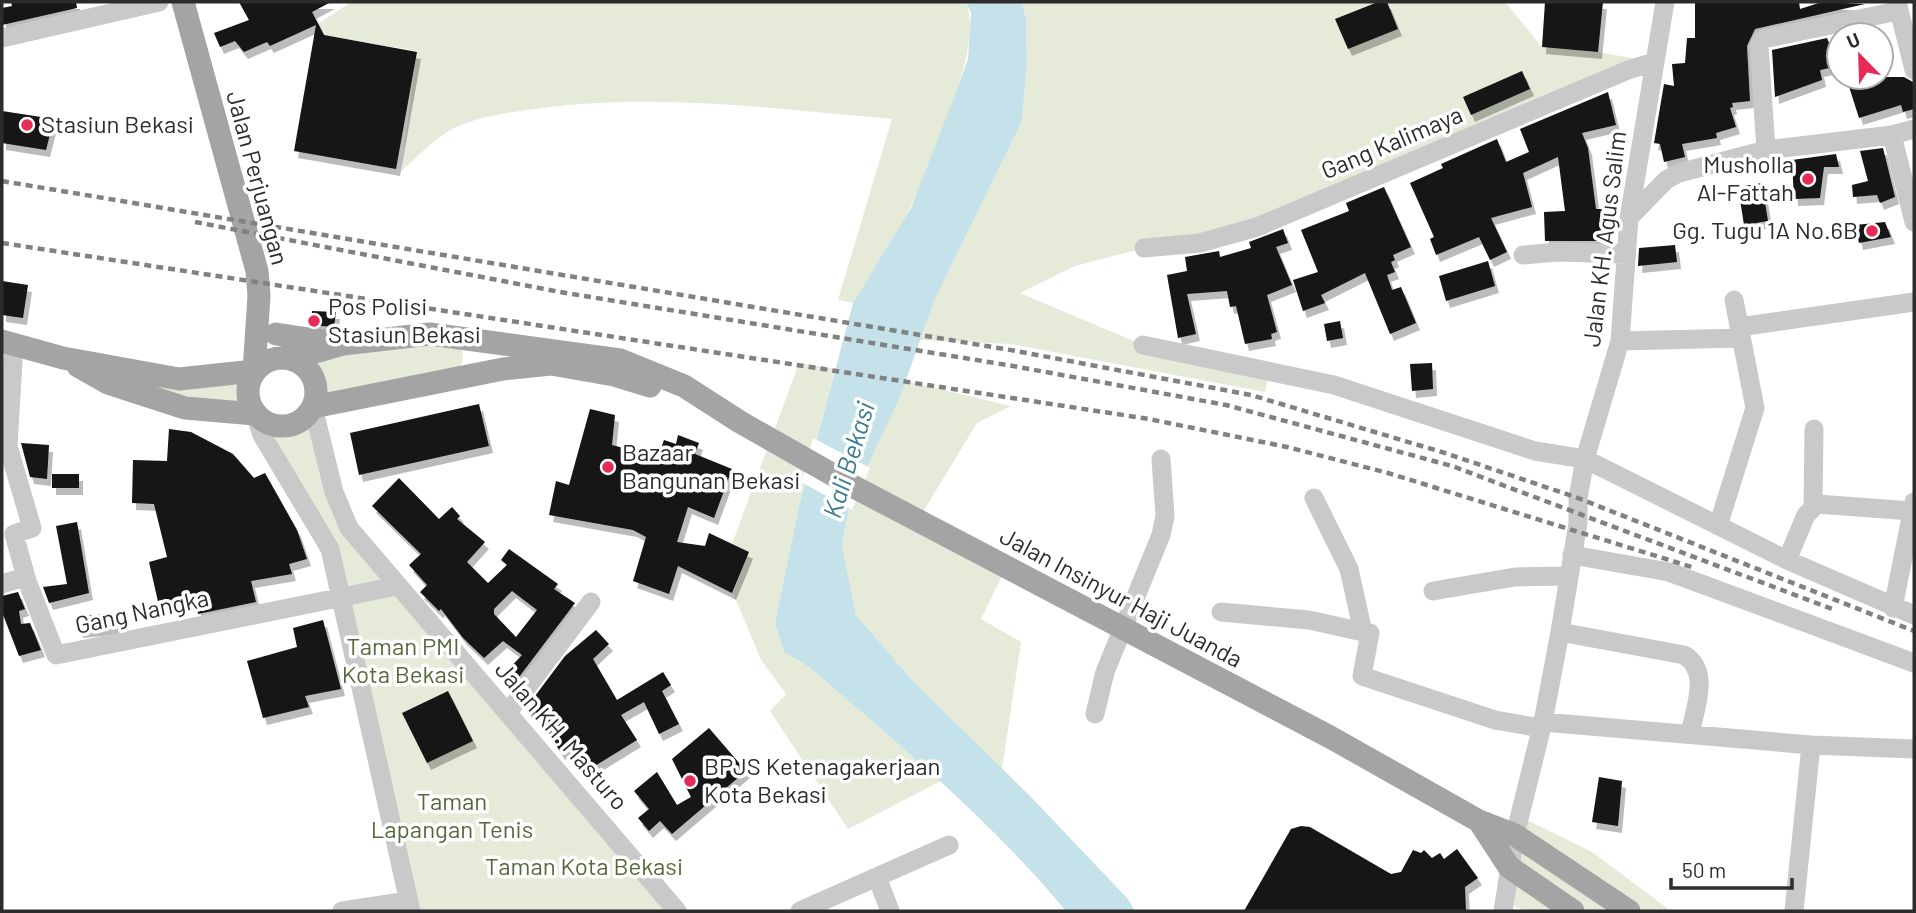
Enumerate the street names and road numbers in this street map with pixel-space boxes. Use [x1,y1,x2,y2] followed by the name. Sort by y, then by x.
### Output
[221,87,296,268] street label: Jalan Perjuangan
[1316,99,1467,184] street label: Gang Kalimaya
[1576,129,1631,348] street label: Jalan KH. Agus Salim
[995,520,1248,673] street label: Jalan Insinyur Haji Juanda
[72,582,211,639] street label: Gang Nangka
[490,655,635,815] street label: Jalan KH. Masturo

